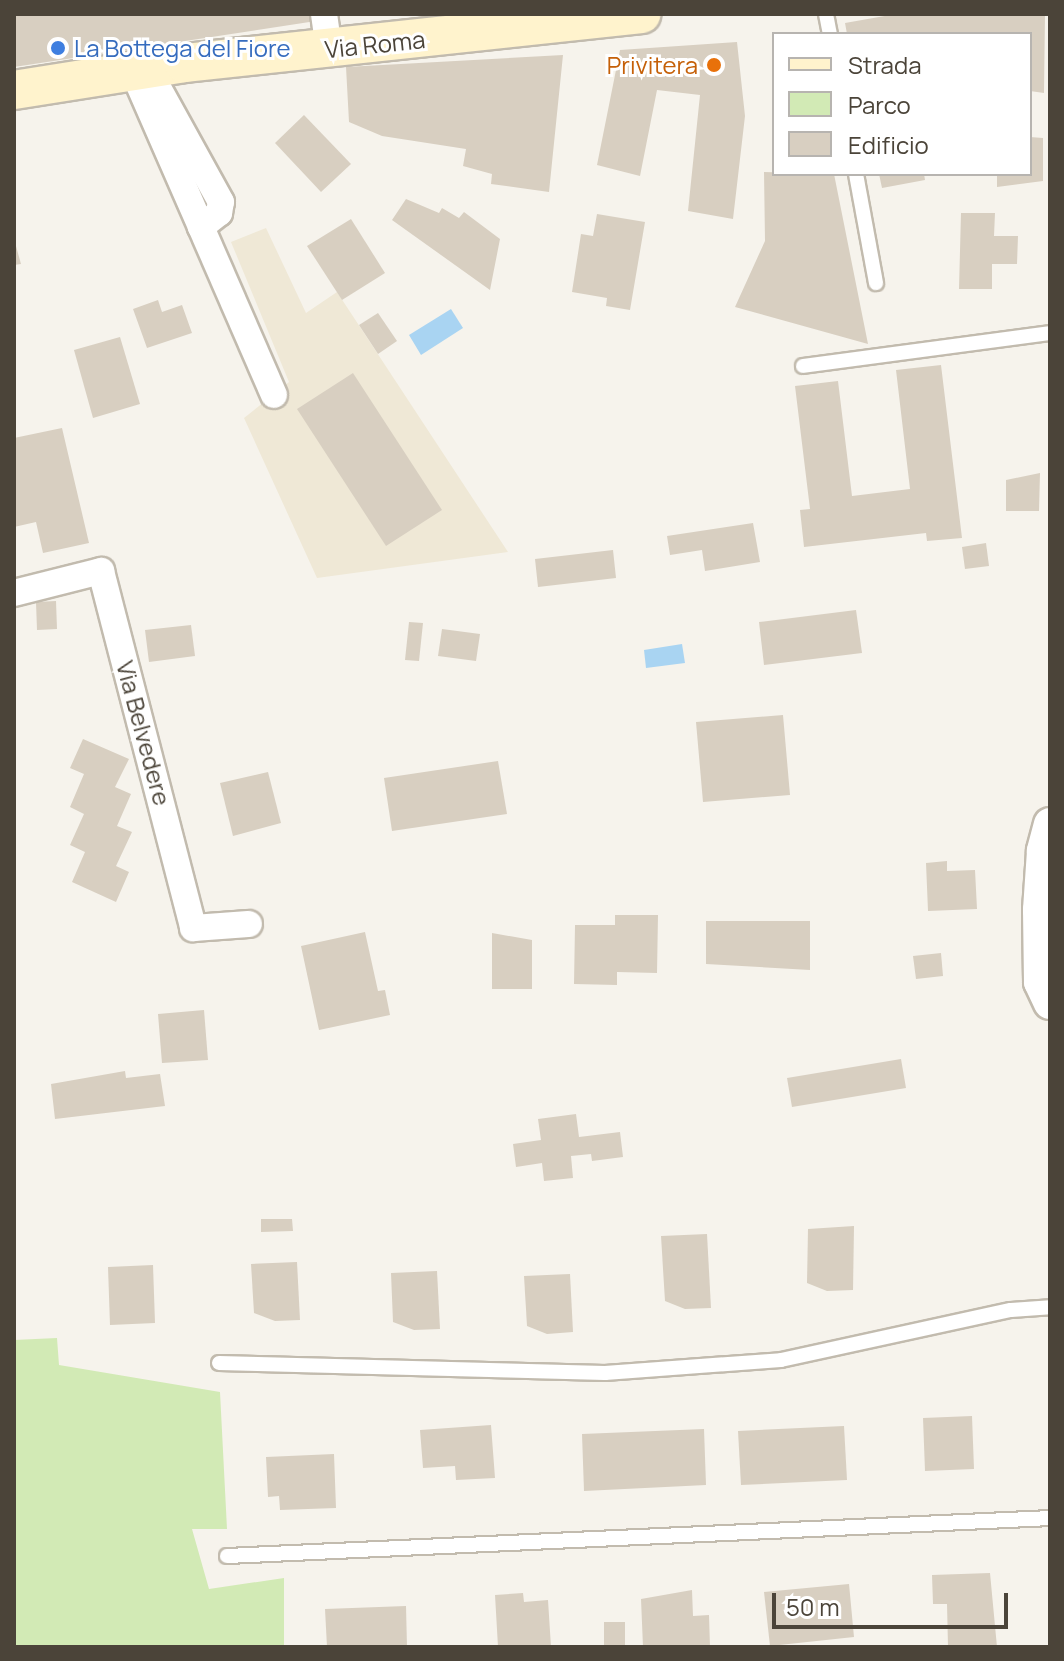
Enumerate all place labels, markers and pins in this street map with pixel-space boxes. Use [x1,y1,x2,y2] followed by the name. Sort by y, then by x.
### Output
[74,34,290,62] place label: La Bottega del Fiore
[49,39,67,57] marker: La Bottega del Fiore
[607,51,698,79] place label: Privitera
[705,56,723,74] marker: Privitera

